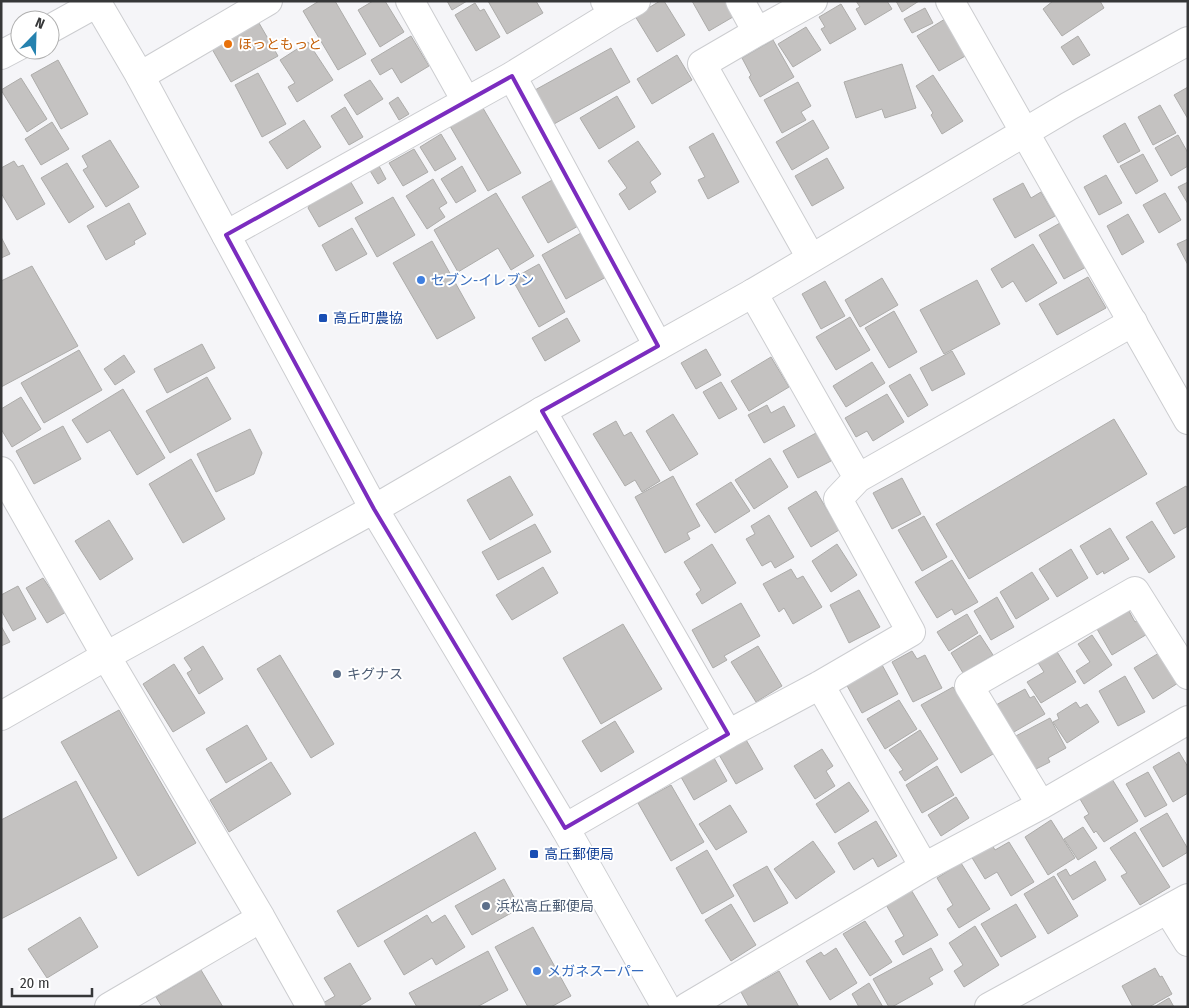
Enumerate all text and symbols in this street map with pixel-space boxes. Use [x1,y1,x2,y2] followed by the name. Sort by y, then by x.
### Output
[10,10,60,60] north arrow
[33,14,47,33] text: N
[238,36,322,53] place label: ほっともっと
[222,38,234,50] marker: ほっともっと
[431,272,534,289] place label: セブン-イレブン
[415,274,427,286] marker: セブン-イレブン
[333,310,403,327] place label: 高丘町農協
[317,312,329,324] marker: 高丘町農協
[347,666,403,683] place label: キグナス
[331,668,343,680] marker: キグナス
[544,846,614,863] place label: 高丘郵便局
[528,848,540,860] marker: 高丘郵便局
[496,898,594,915] place label: 浜松高丘郵便局
[480,900,492,912] marker: 浜松高丘郵便局
[547,963,645,980] place label: メガネスーパー
[531,965,543,977] marker: メガネスーパー
[12,966,92,998] scale bar
[20,974,50,992] text: 20 m

